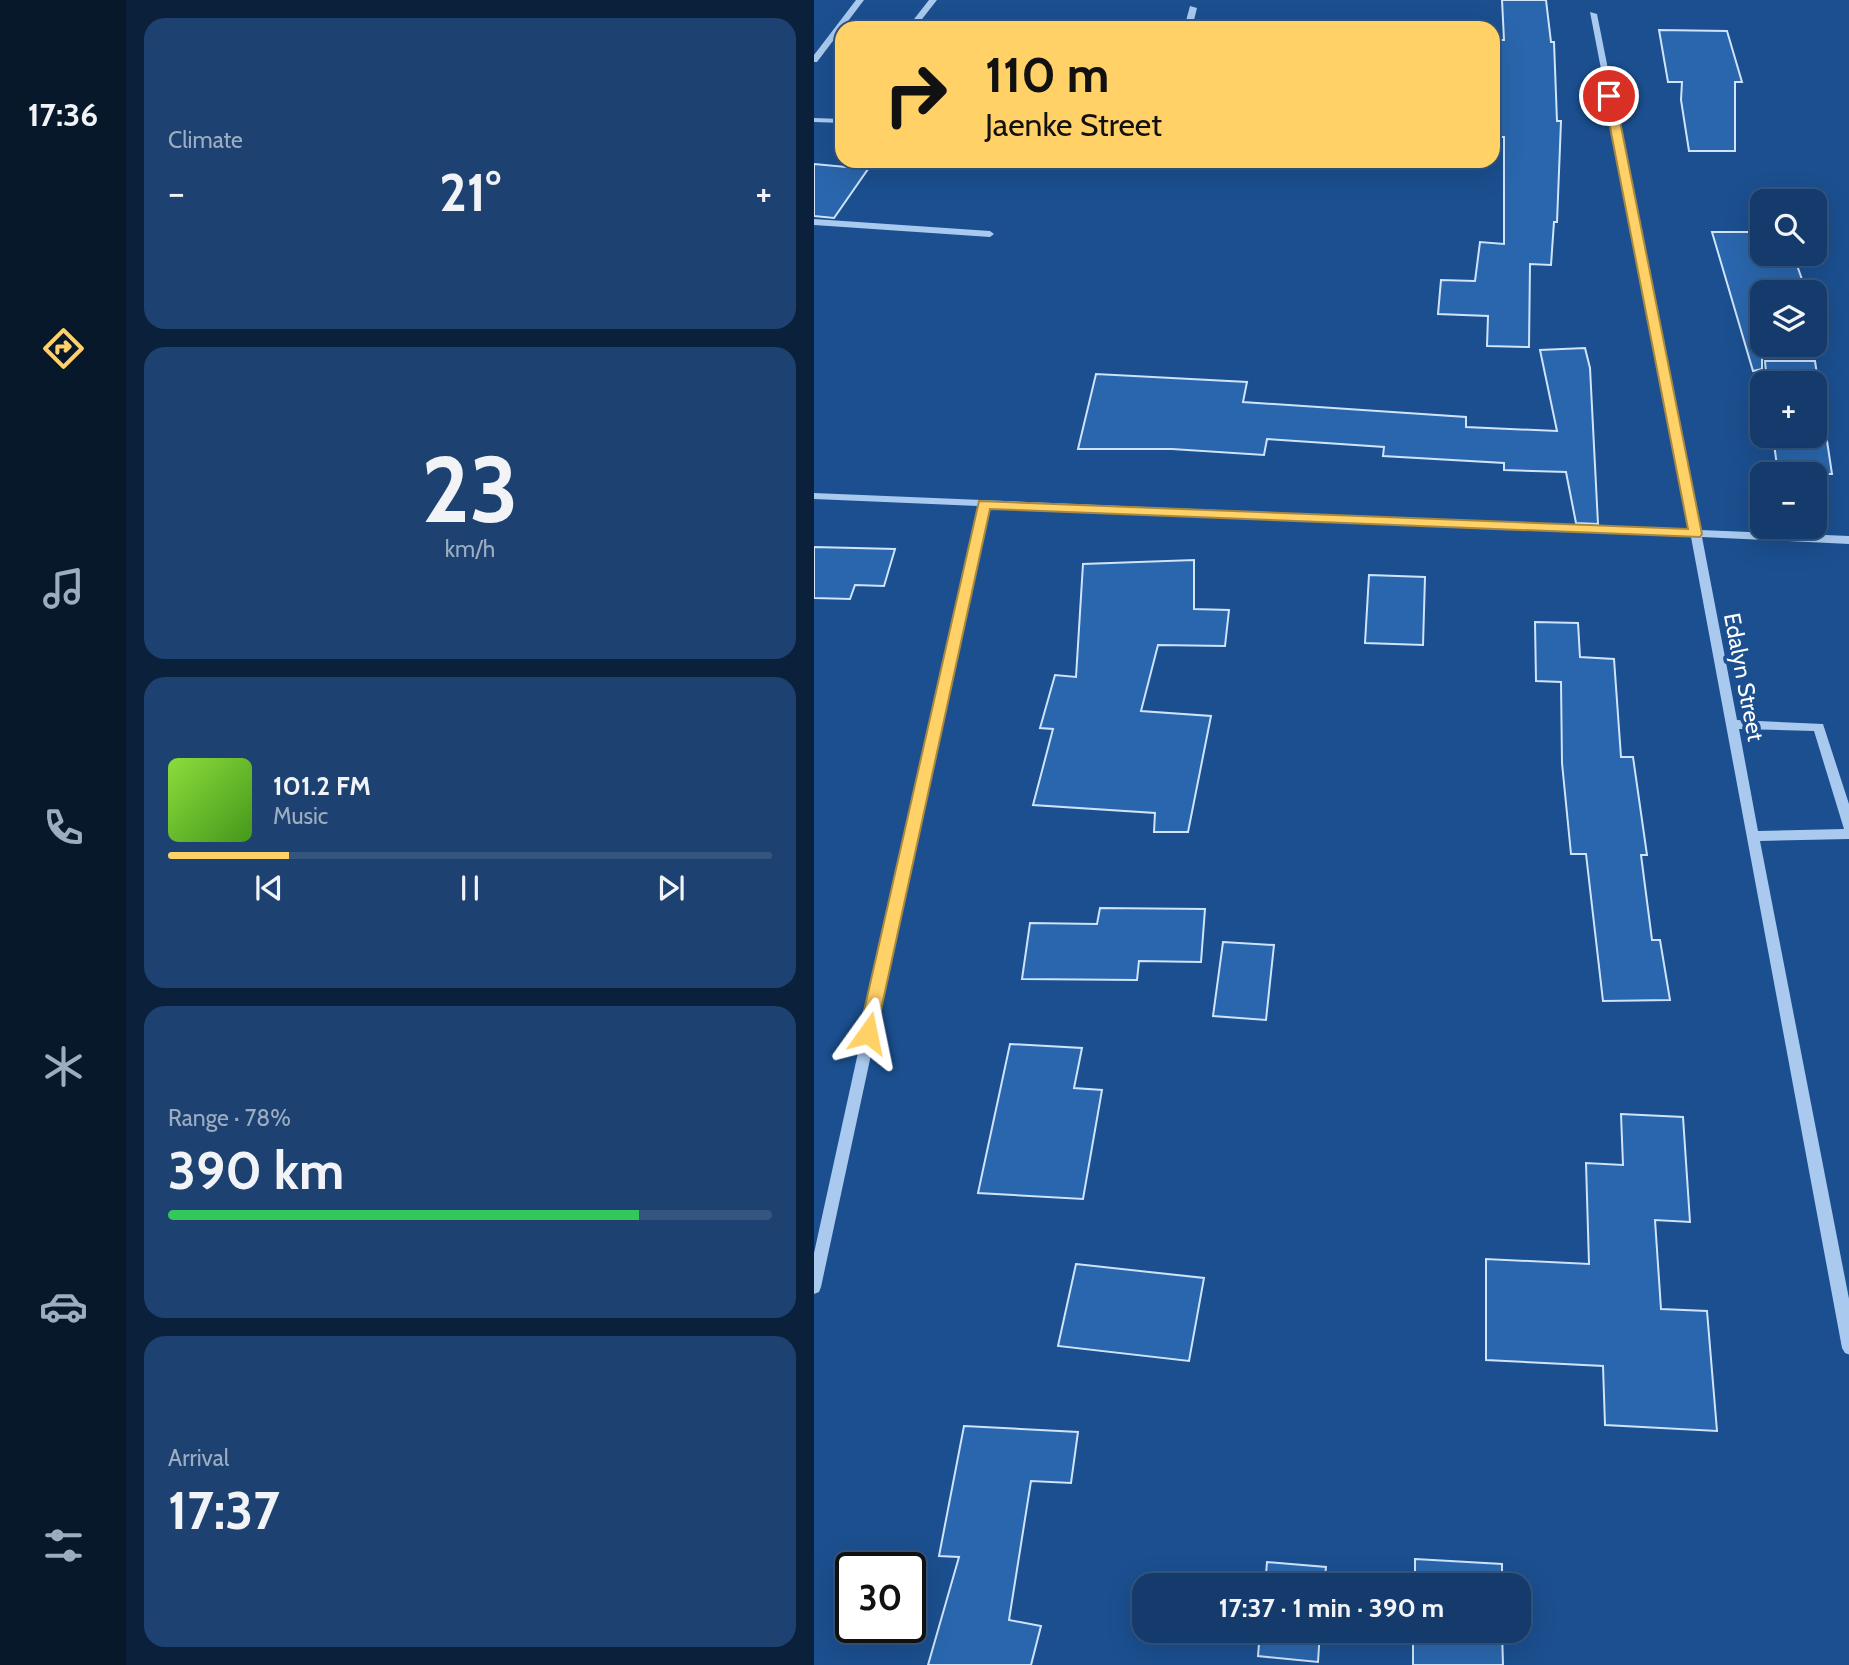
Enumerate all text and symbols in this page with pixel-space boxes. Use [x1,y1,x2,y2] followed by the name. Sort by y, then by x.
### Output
[985,45,1109,104] text: 110 m
[870,49,961,140] icon: right
[1579,66,1639,126] pin
[1590,77,1628,115] icon: arrive
[28,95,98,134] text: 17:36
[985,105,1162,144] text: Jaenke Street
[168,126,243,154] text: Climate
[439,161,501,224] text: 21°
[168,169,185,216] text: −
[755,169,772,216] text: +
[1750,189,1827,539] map controls
[1750,189,1827,266] button: search
[1750,280,1827,357] button: layers
[39,324,88,373] icon: directions
[1750,371,1827,448] button: +
[421,434,519,545] text: 23
[1750,462,1827,539] button: −
[445,535,495,563] text: km/h
[39,564,88,613] icon: music
[1718,610,1770,744] street label: Edalyn Street
[273,770,371,802] text: 101.2 FM
[273,802,328,830] text: Music
[39,803,88,852] icon: phone
[250,869,288,907] icon: previous
[451,869,489,907] icon: pause
[652,869,690,907] icon: next
[831,996,905,1070] position arrow
[39,1042,88,1091] icon: climate
[168,1104,291,1132] text: Range · 78%
[168,1139,344,1202] text: 390 km
[39,1282,88,1331] icon: car
[168,1444,229,1472] text: Arrival
[168,1479,280,1542] text: 17:37
[39,1521,88,1570] icon: filters
[835,1552,926,1643] speed limit sign: 30
[1219,1592,1444,1624] text: 17:37 · 1 min · 390 m

